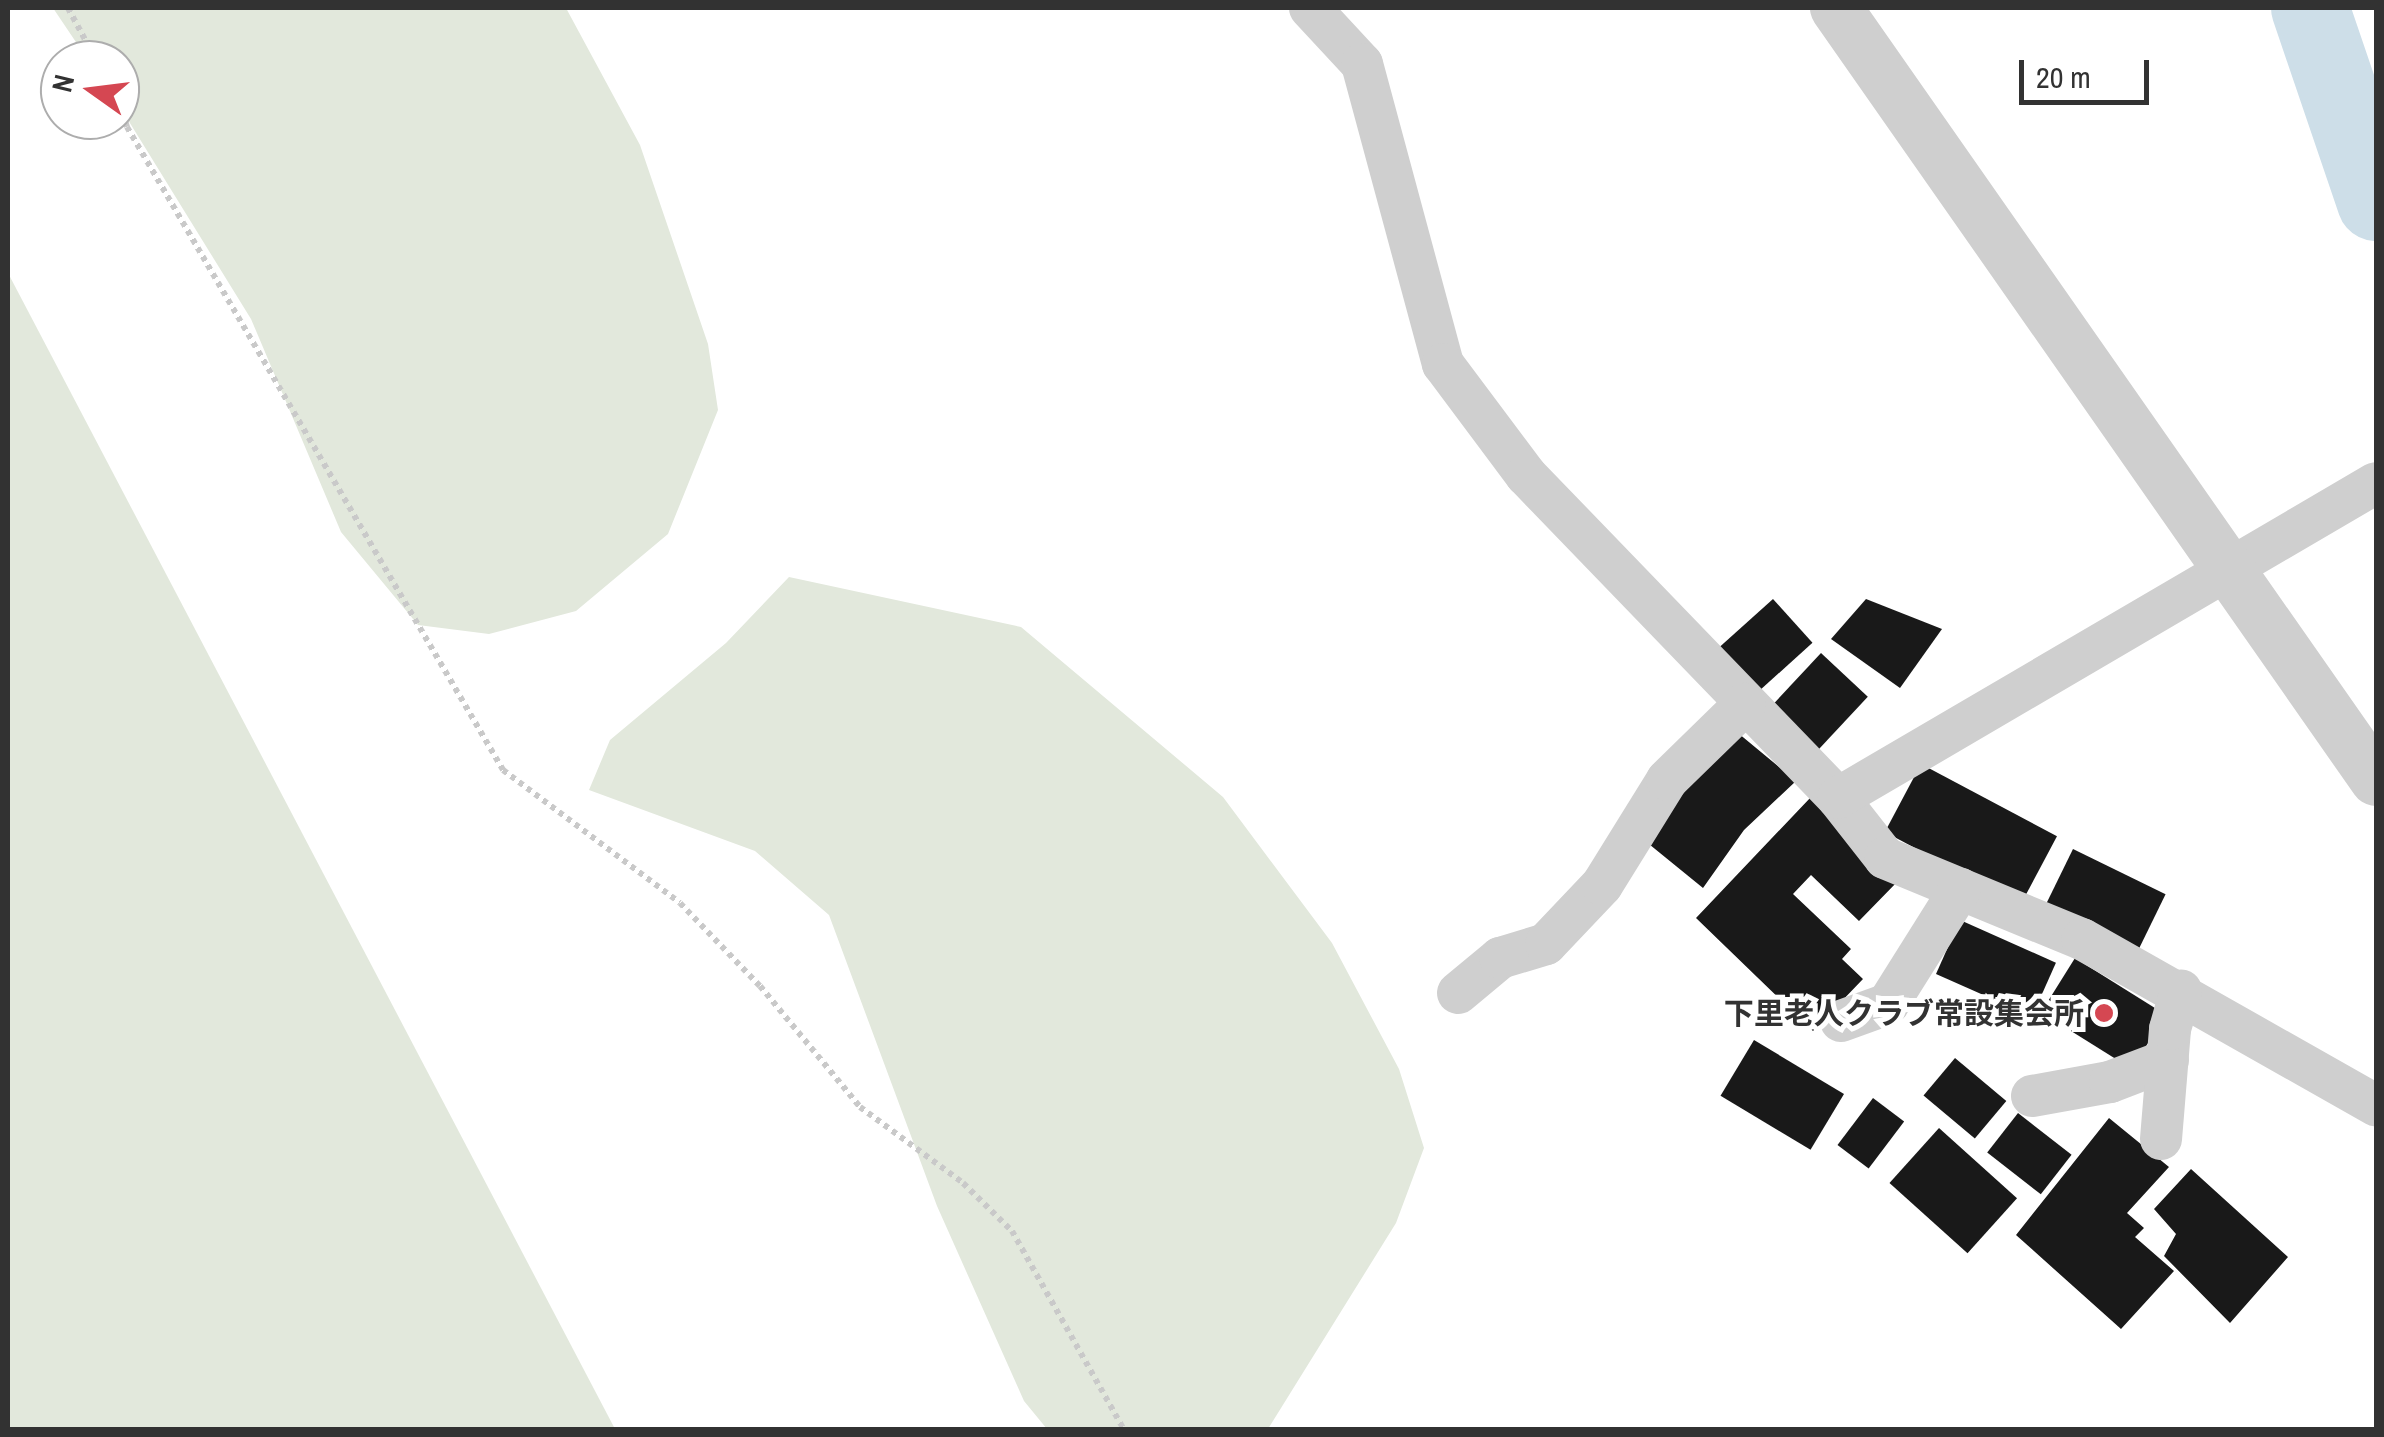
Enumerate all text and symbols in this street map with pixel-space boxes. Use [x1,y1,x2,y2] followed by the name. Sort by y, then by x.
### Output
[40,40,140,140] north arrow
[2024,40,2154,102] scale bar
[2036,57,2091,97] text: 20 m
[42,71,83,96] text: N
[1724,995,2084,1031] place label: 下里老人クラブ常設集会所
[2093,1002,2115,1024] marker: 下里老人クラブ常設集会所

